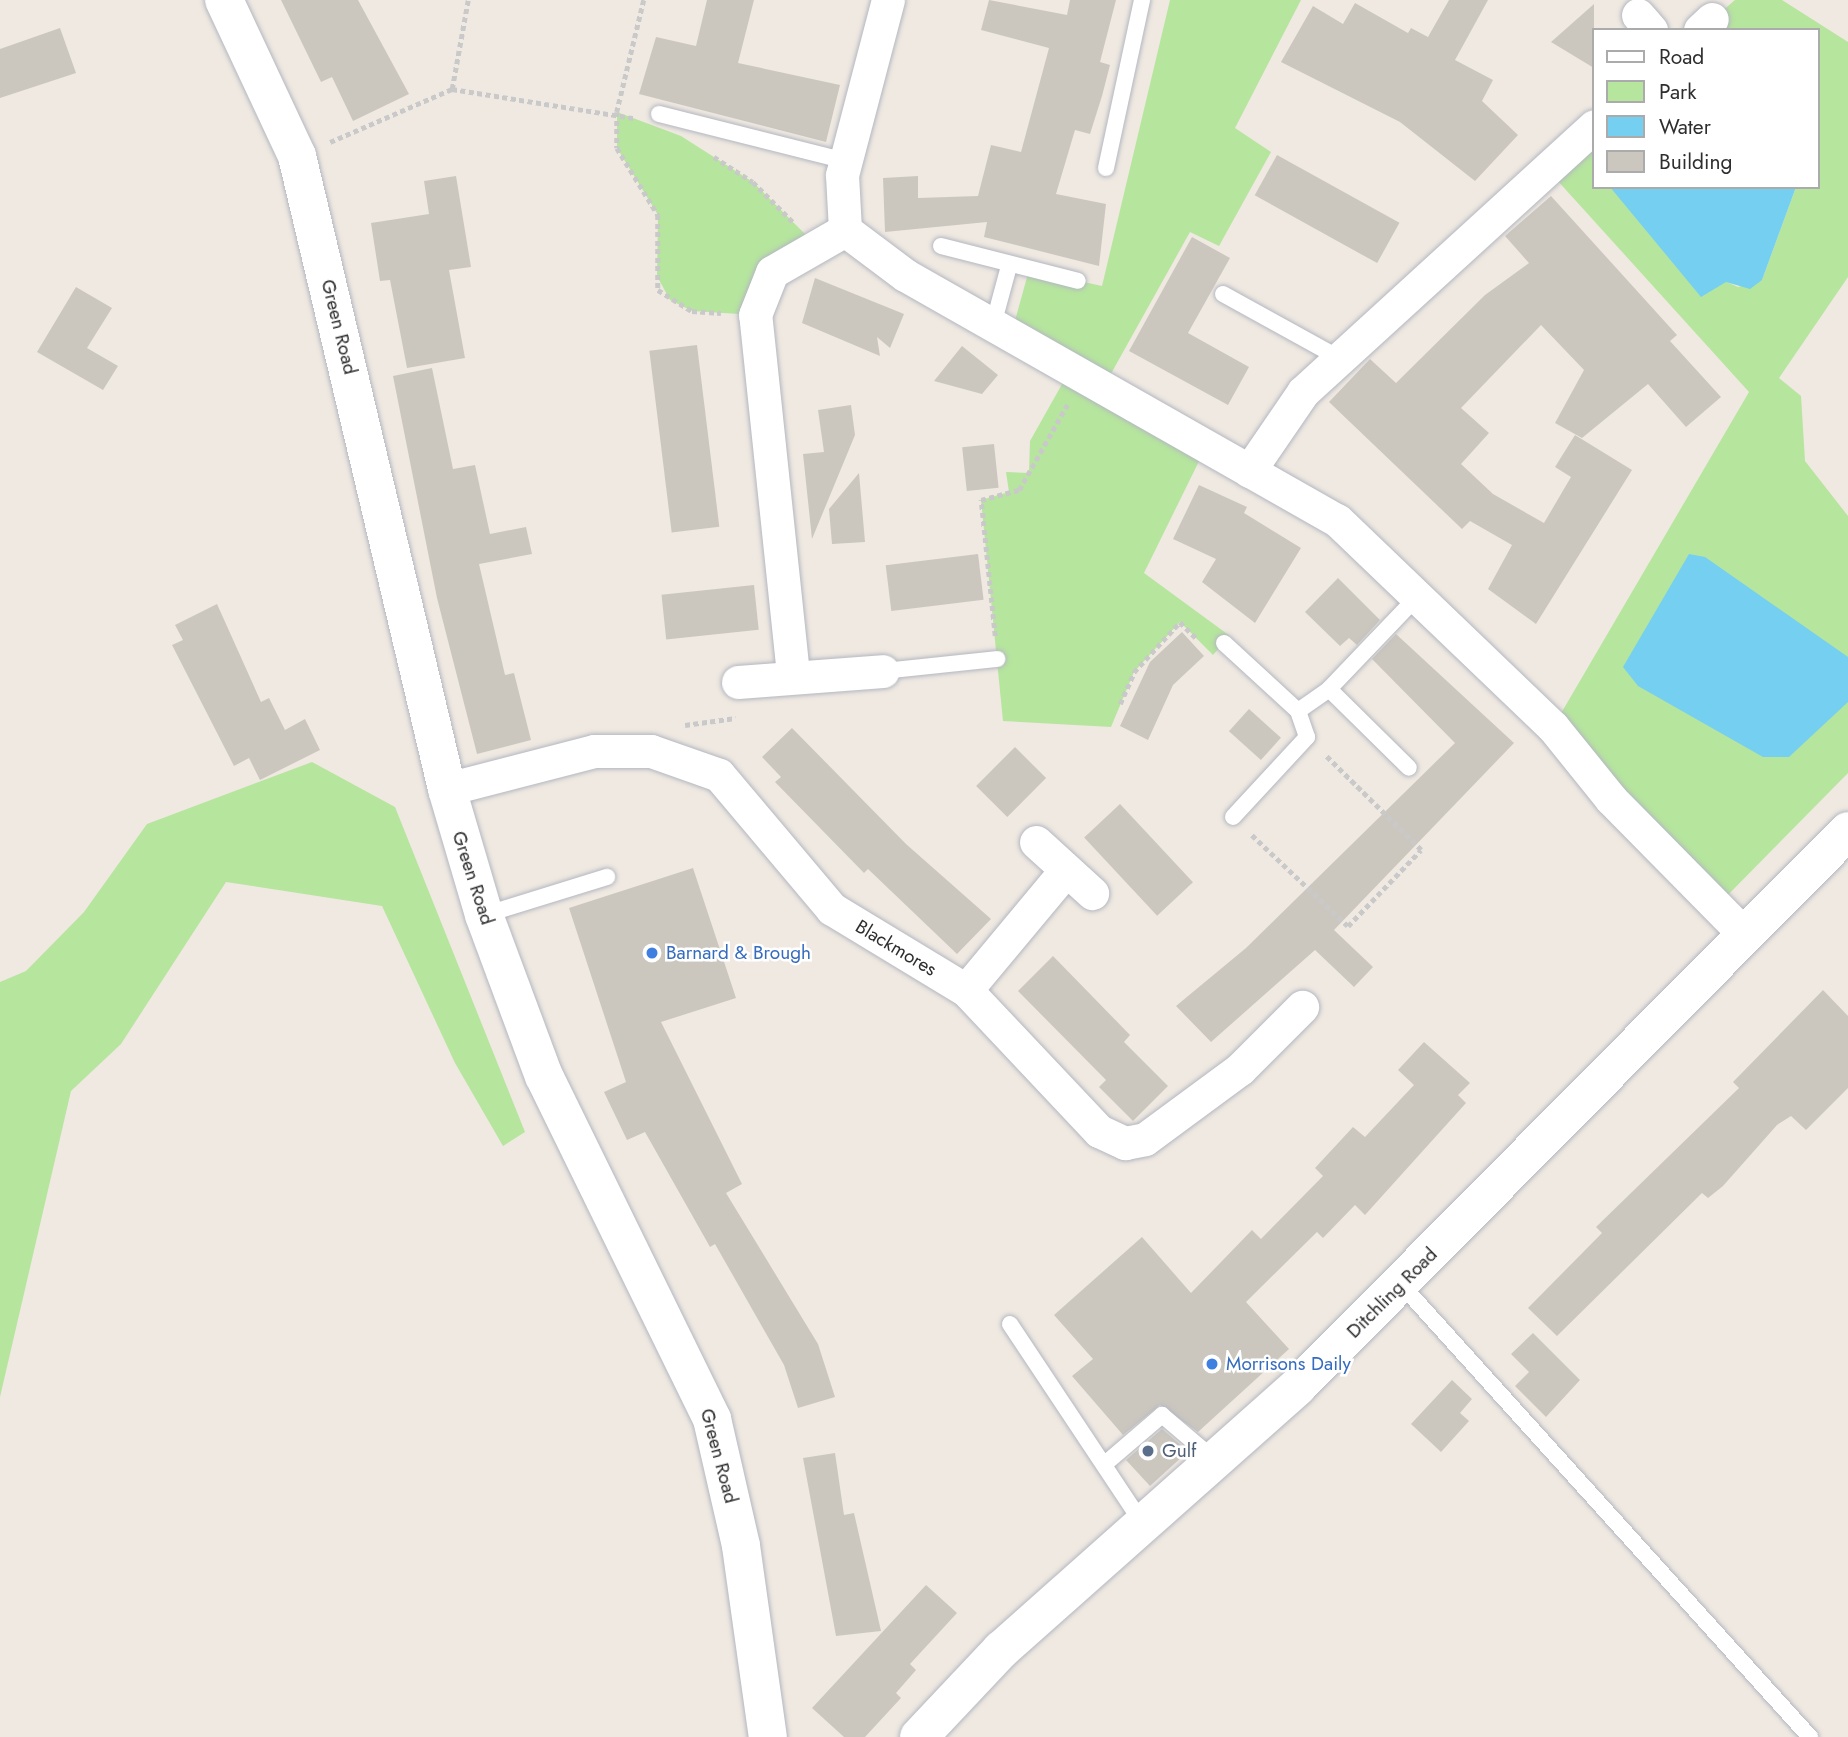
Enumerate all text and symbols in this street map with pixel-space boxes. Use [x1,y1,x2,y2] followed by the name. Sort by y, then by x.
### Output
[1592,28,1820,189] legend
[1659,42,1704,72] text: Road
[1659,77,1696,107] text: Park
[1659,112,1711,142] text: Water
[1659,147,1732,177] text: Building
[316,277,362,377] street label: Green Road
[447,828,499,928] street label: Green Road
[851,915,941,981] street label: Blackmores
[666,942,811,964] place label: Barnard & Brough
[644,945,660,961] marker: Barnard & Brough
[1342,1243,1442,1343] street label: Ditchling Road
[1226,1353,1351,1375] place label: Morrisons Daily
[1204,1356,1220,1372] marker: Morrisons Daily
[695,1406,743,1506] street label: Green Road
[1162,1440,1197,1462] place label: Gulf
[1140,1443,1156,1459] marker: Gulf

